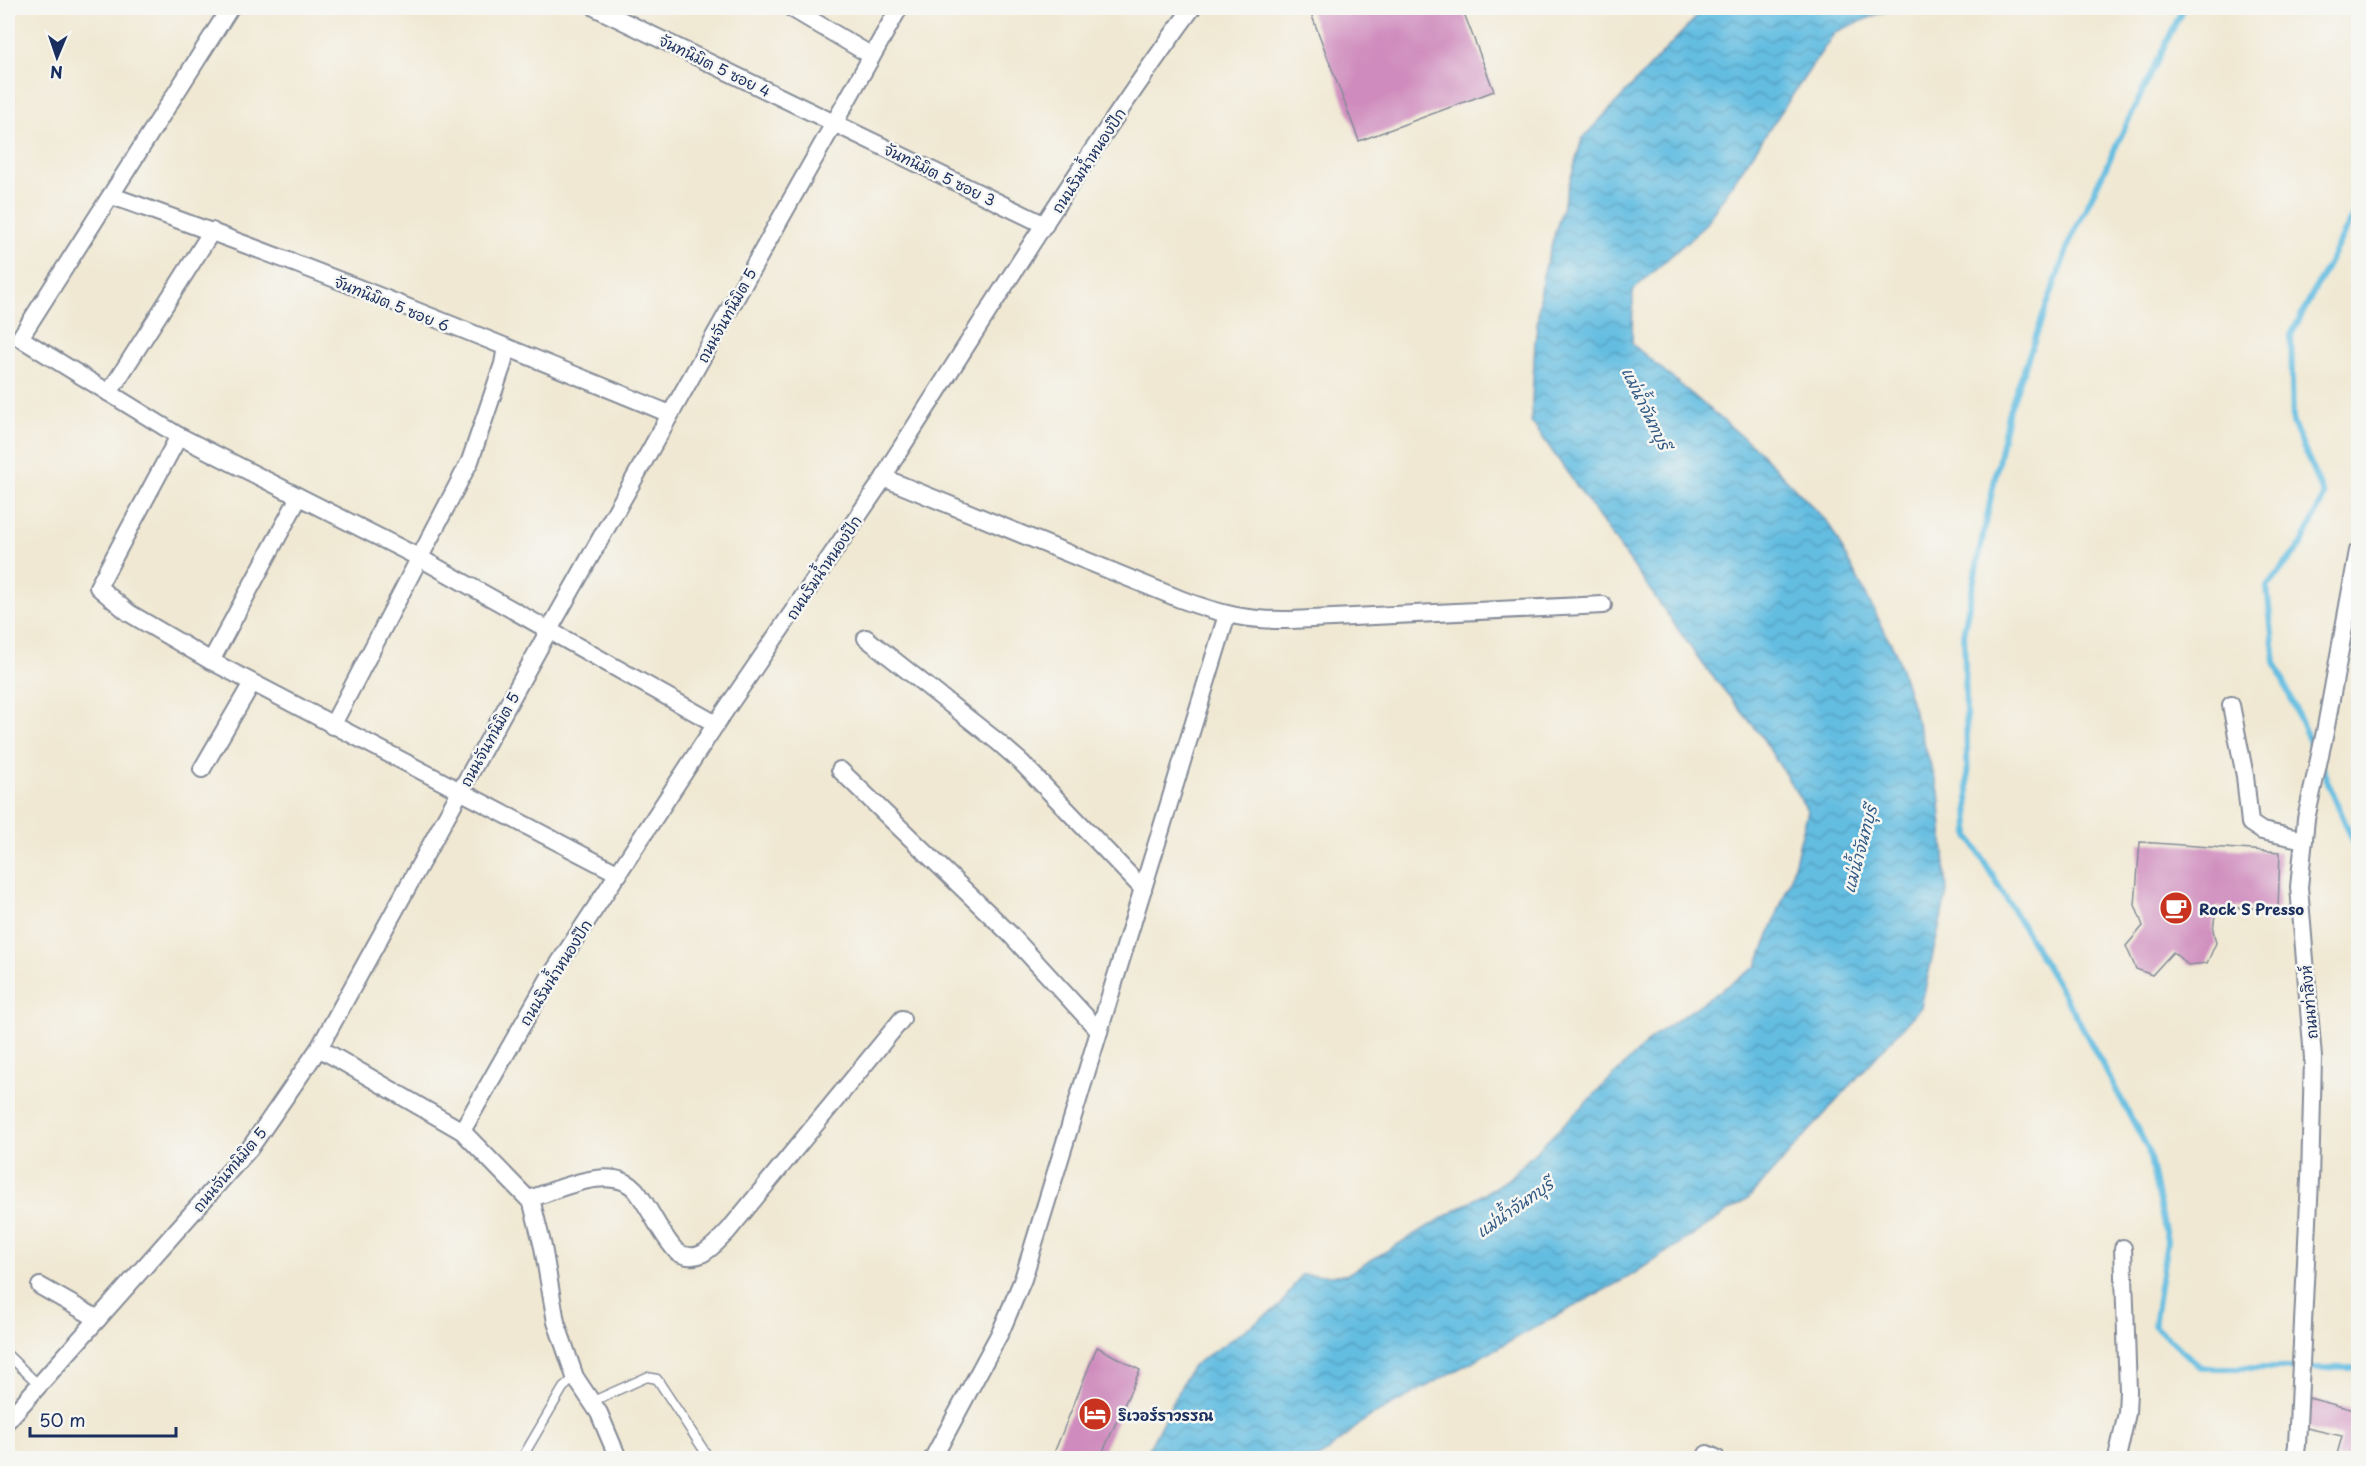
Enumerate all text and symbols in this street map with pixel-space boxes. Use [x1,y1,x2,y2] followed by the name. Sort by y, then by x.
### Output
[27,27,87,87] north arrow
[655,28,775,102] street label: จันทนิมิต 5 ซอย 4
[50,61,63,85] text: N
[1044,102,1131,217] street label: ถนนริมน้ำหนองปึก
[880,137,1000,211] street label: จันทนิมิต 5 ซอย 3
[690,263,762,367] street label: ถนนจันทนิมิต 5
[331,269,453,337] street label: จันทนิมิต 5 ซอย 6
[1615,362,1680,458] water label: แม่น้ำจันทบุรี
[779,510,867,624] street label: ถนนริมน้ำหนองปึก
[453,687,525,791] street label: ถนนจันทนิมิต 5
[1835,799,1885,896] water label: แม่น้ำจันทบุรี
[2158,890,2194,926] cafe icon: Rock S Presso
[2199,897,2304,920] place label: Rock S Presso
[512,914,597,1030] street label: ถนนริมน้ำหนองปึก
[2293,964,2323,1040] street label: ถนนท่าสิงห์
[186,1121,272,1217] street label: ถนนจันทนิมิต 5
[1470,1169,1562,1244] water label: แม่น้ำจันทบุรี
[1077,1396,1113,1432] hotel icon: ริเวอร์ราวรรณ
[30,1400,176,1438] scale bar
[1118,1403,1213,1426] place label: ริเวอร์ราวรรณ
[39,1406,86,1433] text: 50 m

